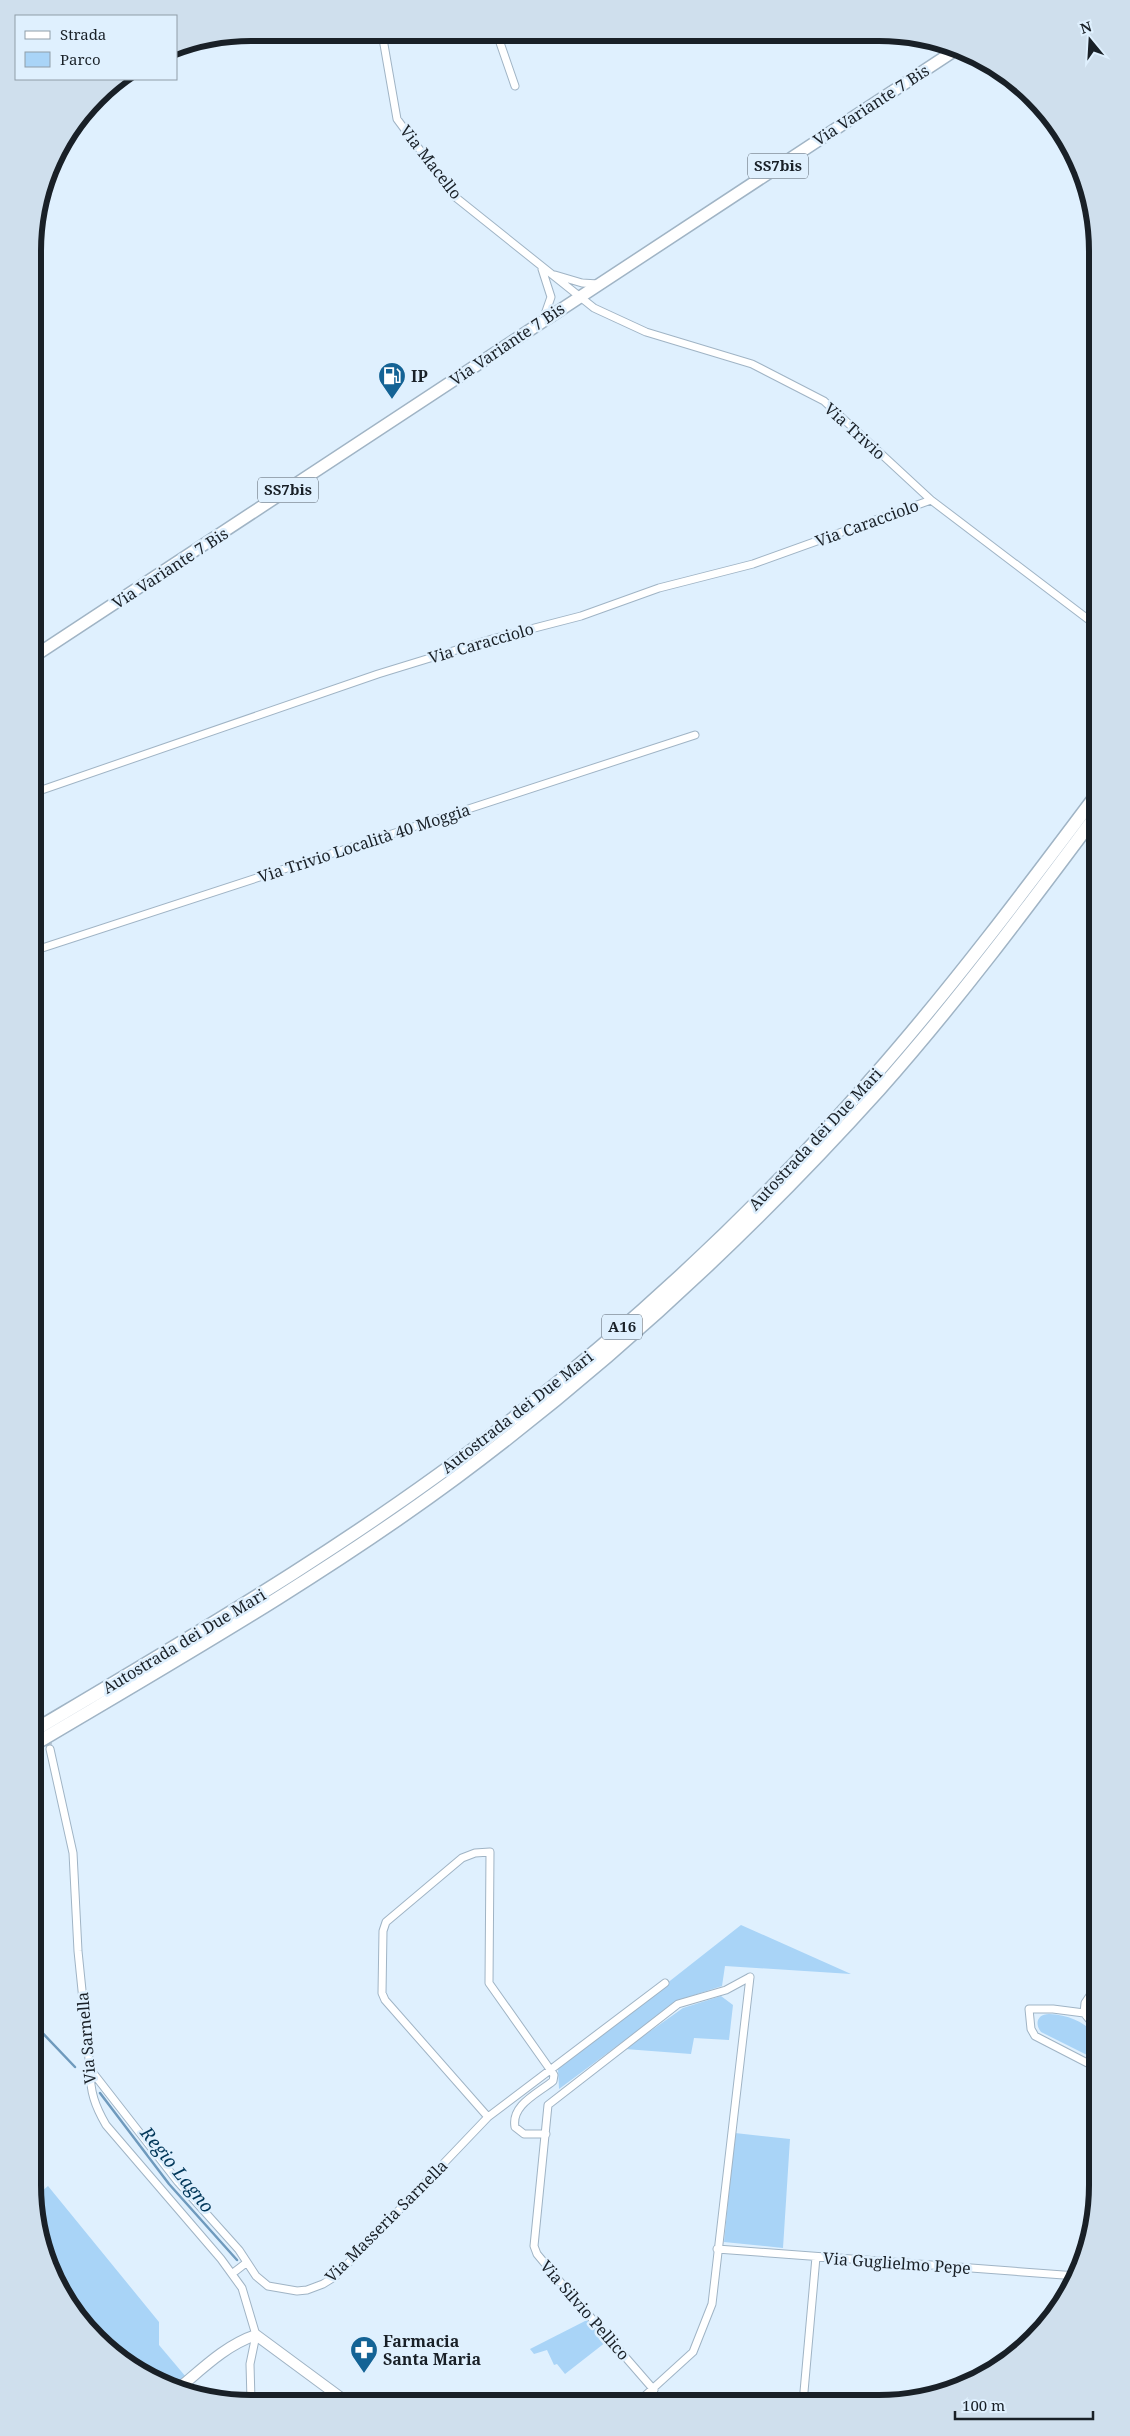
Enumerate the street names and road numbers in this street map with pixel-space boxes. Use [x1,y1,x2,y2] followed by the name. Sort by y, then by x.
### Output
[809,59,933,151] street label: Via Variante 7 Bis
[395,120,467,204] street label: Via Macello
[748,154,808,178] road number: SS7bis
[445,297,569,391] street label: Via Variante 7 Bis
[820,398,890,464] street label: Via Trivio
[258,478,318,502] road number: SS7bis
[812,494,922,552] street label: Via Caracciolo
[108,522,232,614] street label: Via Variante 7 Bis
[426,617,536,669] street label: Via Caracciolo
[255,798,473,888] street label: Via Trivio Località 40 Moggia
[743,1063,887,1215] street label: Autostrada dei Due Mari
[602,1314,642,1340] road number: A16
[437,1346,597,1478] street label: Autostrada dei Due Mari
[98,1583,270,1699] street label: Autostrada dei Due Mari
[71,1991,101,2085] street label: Via Sarnella
[320,2155,452,2287] street label: Via Masseria Sarnella
[822,2247,972,2279] street label: Via Guglielmo Pepe
[535,2255,635,2365] street label: Via Silvio Pellico

